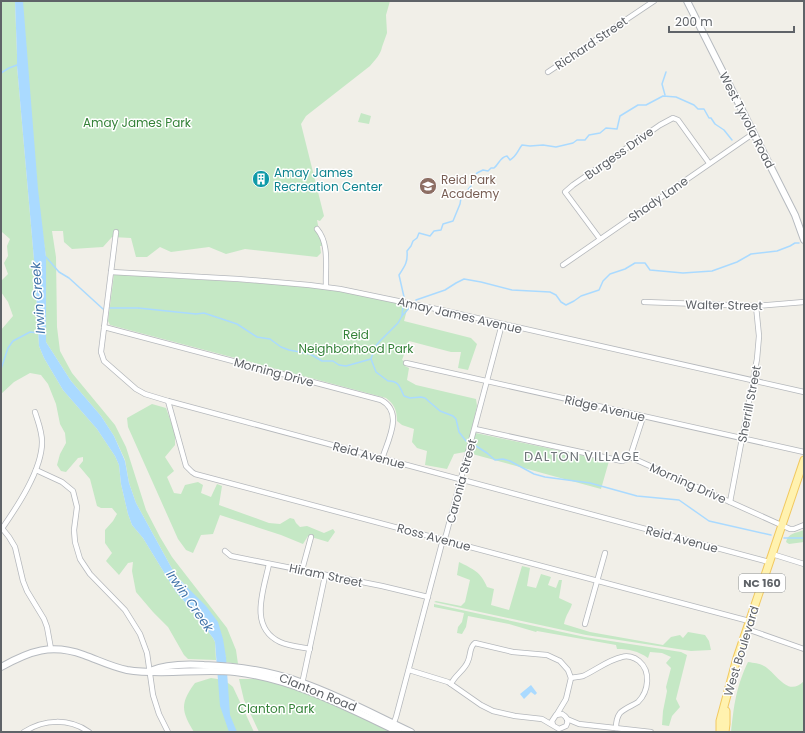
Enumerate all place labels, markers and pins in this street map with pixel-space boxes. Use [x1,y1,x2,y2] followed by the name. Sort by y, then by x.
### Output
[274,164,383,195] place label: Amay James Recreation Center
[251,169,271,189] building icon: Amay James Recreation Center
[441,171,499,202] place label: Reid Park Academy
[418,176,438,196] school or university icon: Reid Park Academy

